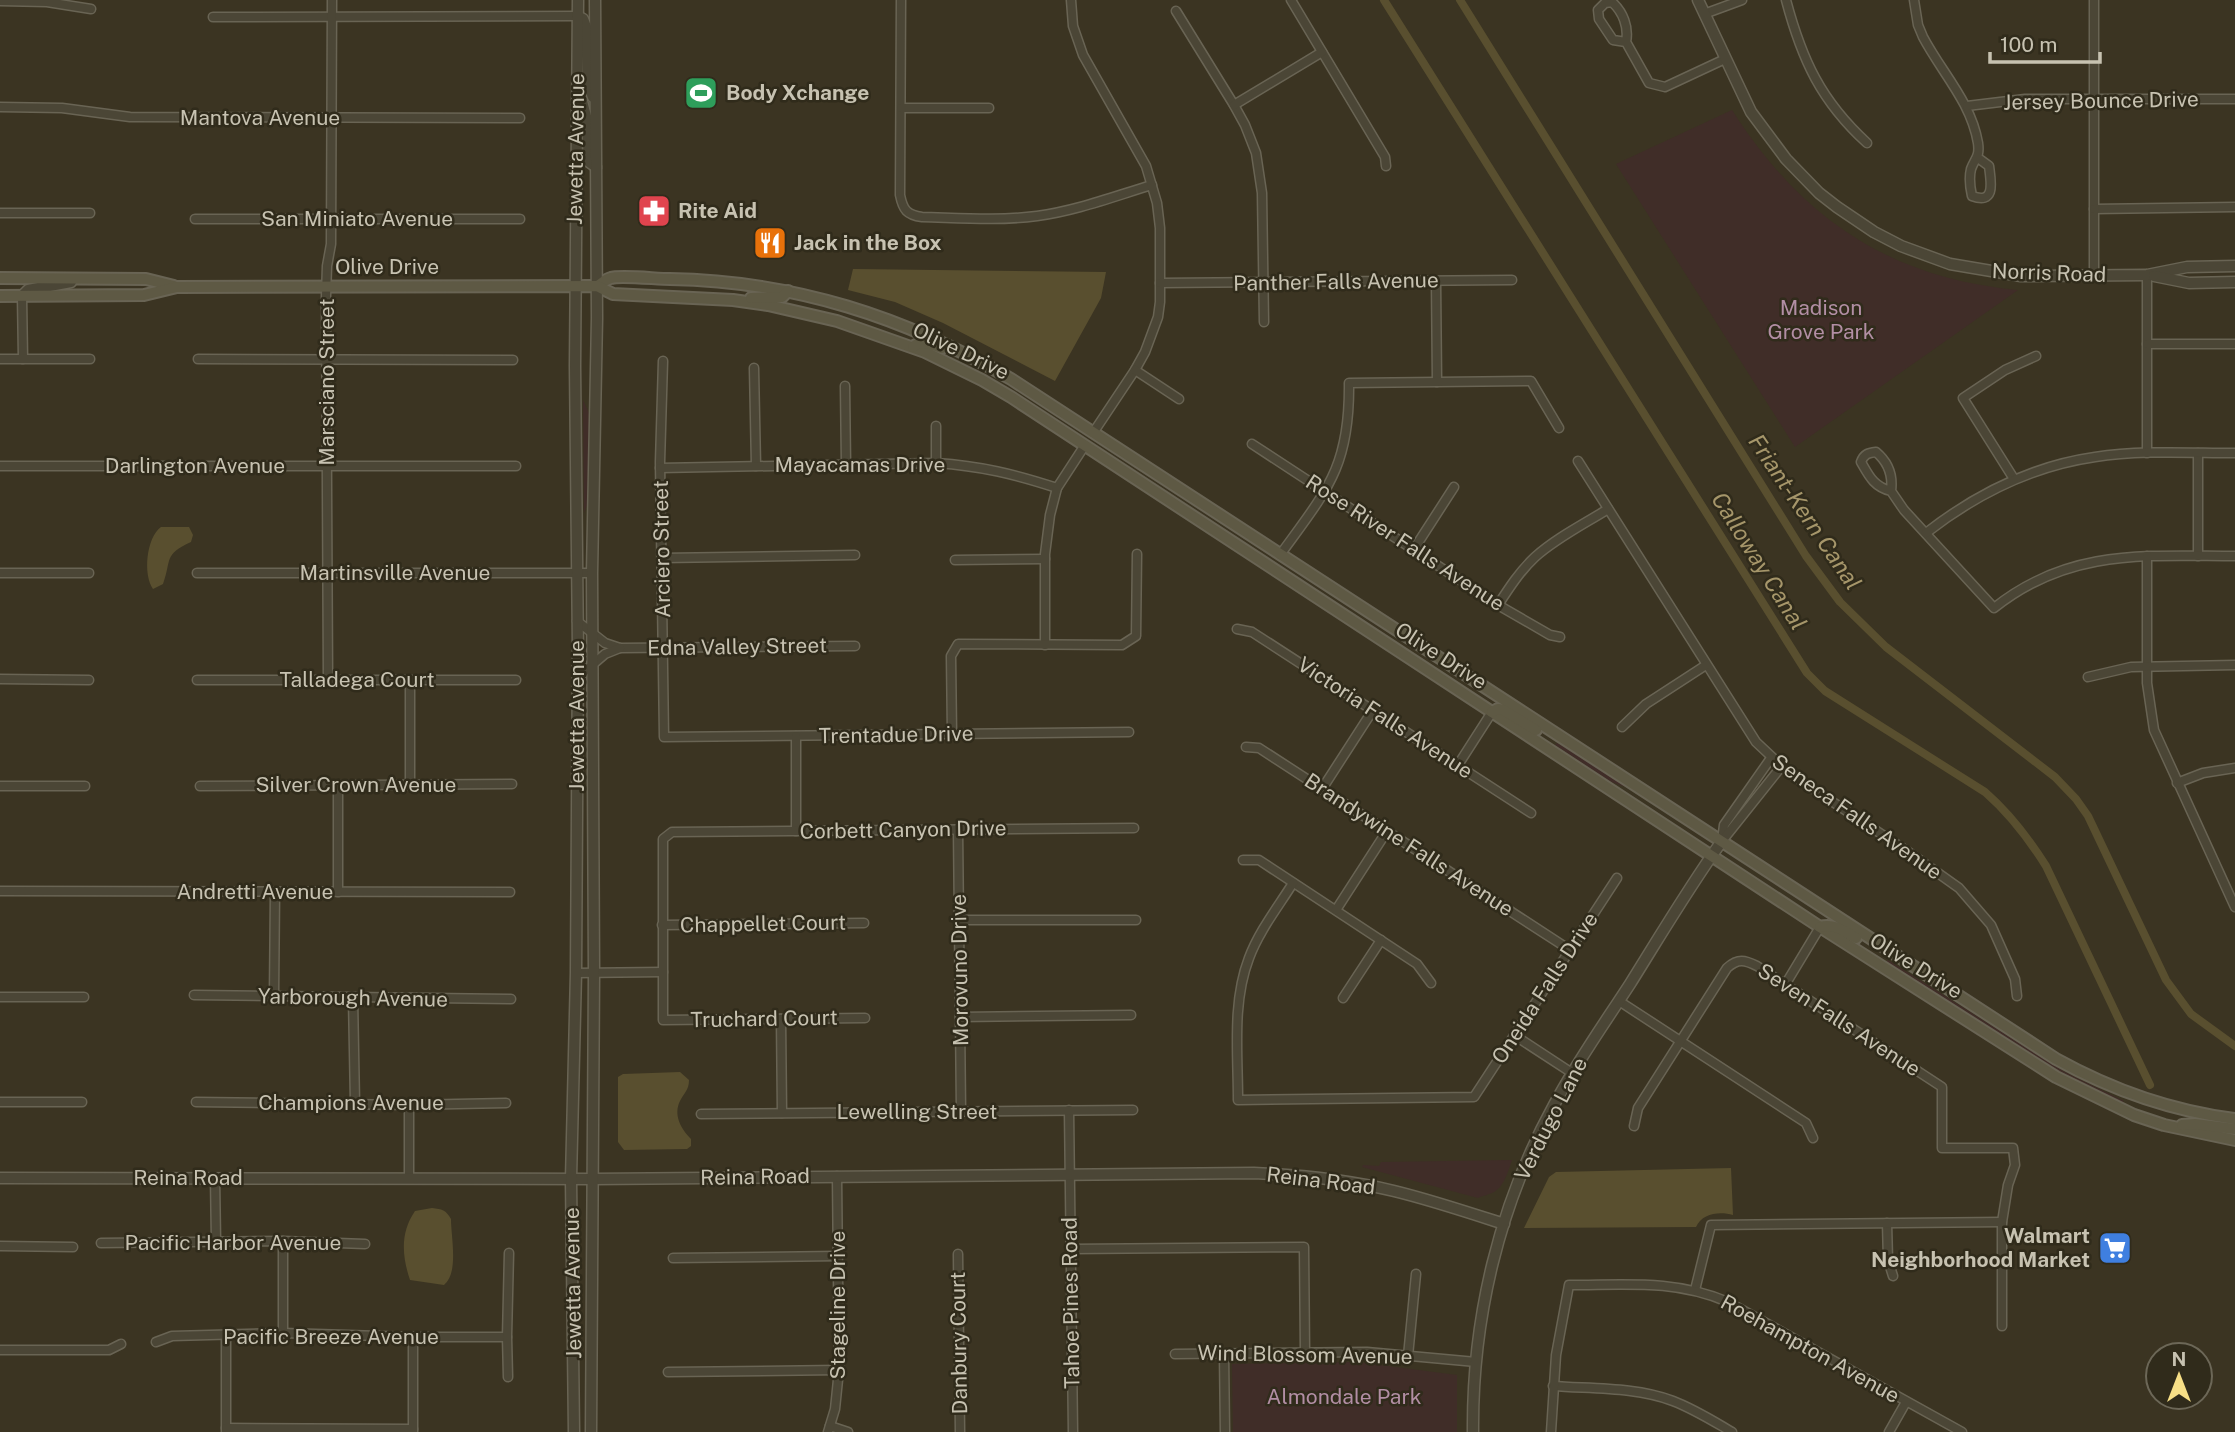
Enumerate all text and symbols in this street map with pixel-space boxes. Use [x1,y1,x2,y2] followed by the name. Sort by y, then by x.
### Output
[1990,21,2100,65] scale bar
[2000,32,2057,57] text: 100 m
[562,73,589,225] street label: Jewetta Avenue
[682,74,720,112] sports icon: Body Xchange
[726,80,869,105] place label: Body Xchange
[2003,86,2199,115] street label: Jersey Bounce Drive
[180,105,340,130] street label: Mantova Avenue
[635,192,673,230] pharmacy icon: Rite Aid
[678,198,757,223] place label: Rite Aid
[261,206,453,231] street label: San Miniato Avenue
[751,224,789,262] restaurant icon: Jack in the Box
[794,230,942,255] place label: Jack in the Box
[335,254,439,279] street label: Olive Drive
[1991,258,2107,287] street label: Norris Road
[1233,267,1439,296] street label: Panther Falls Avenue
[1767,295,1875,344] park label: Madison Grove Park
[314,298,339,466] street label: Marsciano Street
[909,316,1014,385] street label: Olive Drive
[1743,429,1867,595] water label: Friant-Kern Canal
[775,452,945,477] street label: Mayacamas Drive
[105,453,285,478] street label: Darlington Avenue
[1301,469,1509,616] street label: Rose River Falls Avenue
[648,480,675,618] street label: Arciero Street
[1706,487,1813,635] water label: Calloway Canal
[300,560,490,585] street label: Martinsville Avenue
[1391,617,1492,694] street label: Olive Drive
[647,632,827,661] street label: Edna Valley Street
[564,640,589,792] street label: Jewetta Avenue
[1293,652,1478,784] street label: Victoria Falls Avenue
[279,667,435,692] street label: Talladega Court
[818,721,974,748] street label: Trentadue Drive
[1767,748,1947,885] street label: Seneca Falls Avenue
[1300,768,1518,922] street label: Brandywine Falls Avenue
[256,772,456,797] street label: Silver Crown Avenue
[799,815,1007,844] street label: Corbett Canyon Drive
[177,879,333,904] street label: Andretti Avenue
[946,894,973,1046] street label: Morovuno Drive
[1486,907,1603,1068] street label: Oneida Falls Drive
[680,910,846,937] street label: Chappellet Court
[1865,927,1967,1004] street label: Olive Drive
[1753,958,1925,1082] street label: Seven Falls Avenue
[258,983,448,1012] street label: Yarborough Avenue
[690,1005,838,1032] street label: Truchard Court
[1509,1053,1592,1184] street label: Verdugo Lane
[258,1090,444,1115] street label: Champions Avenue
[837,1099,997,1124] street label: Lewelling Street
[1265,1161,1377,1200] street label: Reina Road
[700,1163,810,1190] street label: Reina Road
[133,1165,243,1190] street label: Reina Road
[559,1207,586,1359] street label: Jewetta Avenue
[1057,1217,1084,1389] street label: Tahoe Pines Road
[1871,1223,2090,1272] place label: Walmart Neighborhood Market
[2096,1229,2134,1267] supermarket icon: Walmart Neighborhood Market
[125,1230,341,1255] street label: Pacific Harbor Avenue
[825,1231,850,1379] street label: Stageline Drive
[945,1272,972,1414] street label: Danbury Court
[1716,1289,1904,1408] street label: Roehampton Avenue
[223,1324,439,1349] street label: Pacific Breeze Avenue
[1197,1340,1413,1369] street label: Wind Blossom Avenue
[2144,1341,2214,1411] north arrow
[2172,1348,2186,1370] text: N
[1267,1384,1422,1409] park label: Almondale Park

